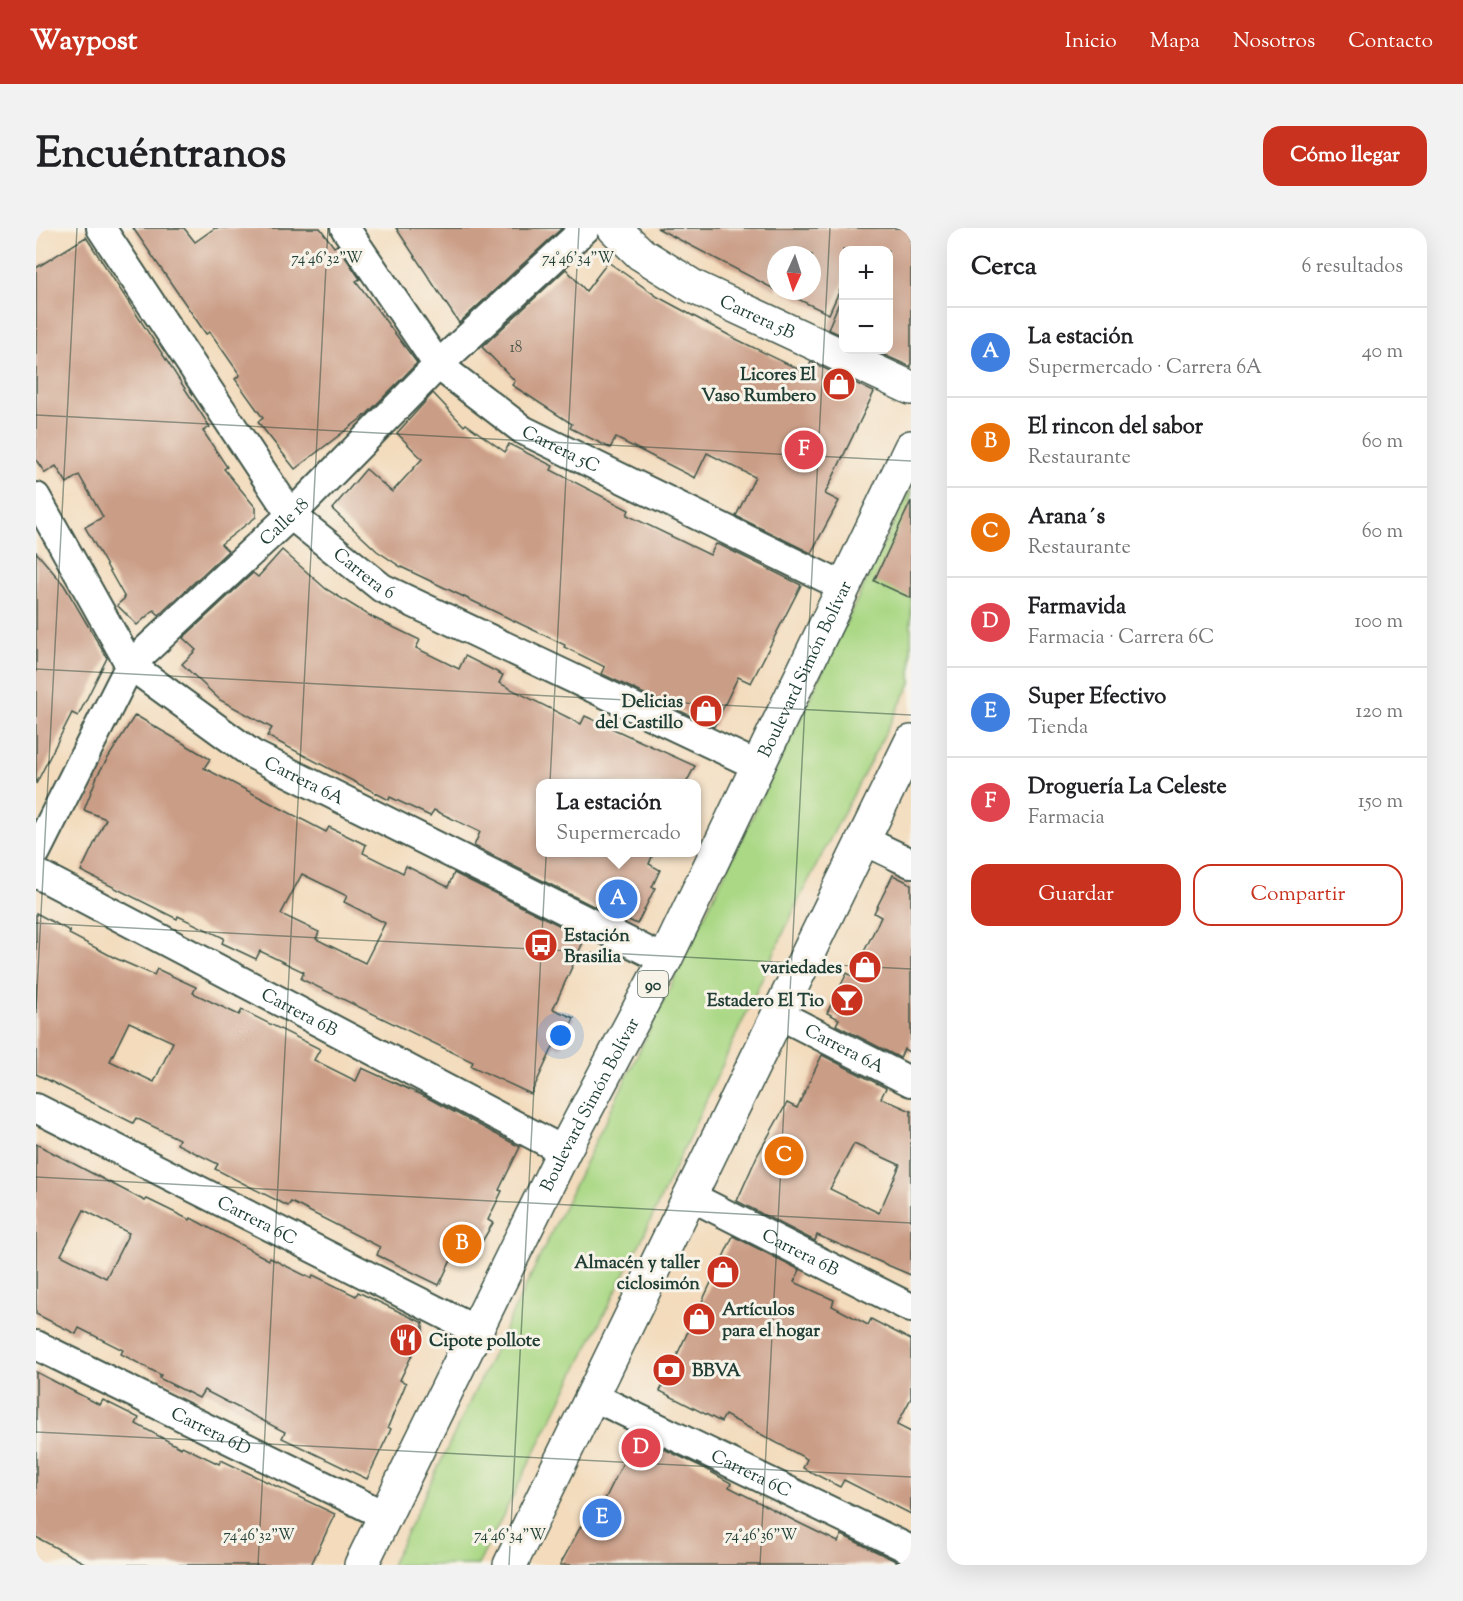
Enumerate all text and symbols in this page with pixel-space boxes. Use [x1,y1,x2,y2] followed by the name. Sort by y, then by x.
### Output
[30,22,137,62] text: Waypost
[1065,27,1117,57] text: Inicio
[1150,27,1200,57] text: Mapa
[1233,27,1315,57] text: Nosotros
[1348,27,1433,57] text: Contacto
[36,126,286,186] text: Encuéntranos
[1263,126,1427,186] button: Cómo llegar
[767,246,821,300] north arrow
[839,246,893,354] map controls
[839,246,893,300] button: +
[291,249,363,270] text: 74°46'32"W
[542,249,614,270] text: 74°46'34"W
[971,249,1037,286] text: Cerca
[1302,253,1403,282] text: 6 resultados
[715,290,799,347] street label: Carrera 5B
[839,300,893,354] button: −
[1028,322,1133,354] text: La estación
[510,338,522,359] house number: 18
[982,338,999,367] text: A
[1362,338,1403,367] text: 40 m
[1028,354,1262,383] text: Supermercado · Carrera 6A
[701,363,817,410] place label: Licores El Vaso Rumbero
[821,366,857,402] shop icon: Licores El Vaso Rumbero
[1028,412,1203,444] text: El rincon del sabor
[517,420,604,481] street label: Carrera 5C
[784,428,824,472] pin: F
[984,428,997,457] text: B
[1362,428,1403,457] text: 60 m
[1028,444,1131,473] text: Restaurante
[255,493,316,553] street label: Calle 18
[1028,502,1105,534] text: Arana´s
[982,518,999,547] text: C
[1362,518,1403,547] text: 60 m
[1028,534,1131,563] text: Restaurante
[327,543,399,607] street label: Carrera 6
[753,577,860,762] street label: Boulevard Simón Bolívar
[1028,592,1126,624] text: Farmavida
[983,608,998,637] text: D
[1354,608,1403,637] text: 100 m
[1028,624,1214,653] text: Farmacia · Carrera 6C
[1028,682,1166,714] text: Super Efectivo
[595,690,683,737] place label: Delicias del Castillo
[688,693,724,729] shop icon: Delicias del Castillo
[984,698,997,727] text: E
[1355,698,1403,727] text: 120 m
[1028,714,1088,743] text: Tienda
[259,751,348,813] street label: Carrera 6A
[1028,772,1227,804] text: Droguería La Celeste
[536,779,701,857] popup
[556,788,662,820] text: La estación
[985,788,996,817] text: F
[1358,788,1403,817] text: 150 m
[1028,804,1105,833] text: Farmacia
[556,820,681,849] text: Supermercado
[971,864,1181,926] button: Guardar
[1193,864,1403,926] button: Compartir
[598,876,638,922] pin: A
[564,924,630,971] place label: Estación Brasilia
[523,927,559,963] bus stop icon: Estación Brasilia
[847,949,883,985] shop icon: variedades
[761,956,842,982] place label: variedades
[638,971,668,997] road number: 90
[829,982,865,1018] bar icon: Estadero El Tio
[256,983,342,1045] street label: Carrera 6B
[707,989,824,1015] place label: Estadero El Tio
[535,1014,647,1197] street label: Boulevard Simón Bolívar
[800,1019,889,1081] street label: Carrera 6A
[546,1021,575,1050] your location
[764,1134,804,1178] pin: C
[212,1191,301,1253] street label: Carrera 6C
[442,1222,482,1266] pin: B
[757,1223,843,1284] street label: Carrera 6B
[574,1251,700,1298] place label: Almacén y taller ciclosimón
[705,1254,741,1290] shop icon: Almacén y taller ciclosimón
[722,1298,820,1345] place label: Artículos para el hogar
[681,1301,717,1337] shop icon: Artículos para el hogar
[388,1322,424,1358] restaurant icon: Cipote pollote
[429,1329,541,1355] place label: Cipote pollote
[651,1352,687,1388] bank icon: BBVA
[692,1359,741,1385] place label: BBVA
[166,1402,255,1463] street label: Carrera 6D
[622,1426,660,1470] pin: D
[706,1444,795,1505] street label: Carrera 6C
[582,1496,622,1540] pin: E
[223,1526,295,1547] text: 74°46'32"W
[474,1526,546,1547] text: 74°46'34"W
[725,1526,797,1547] text: 74°46'36"W

